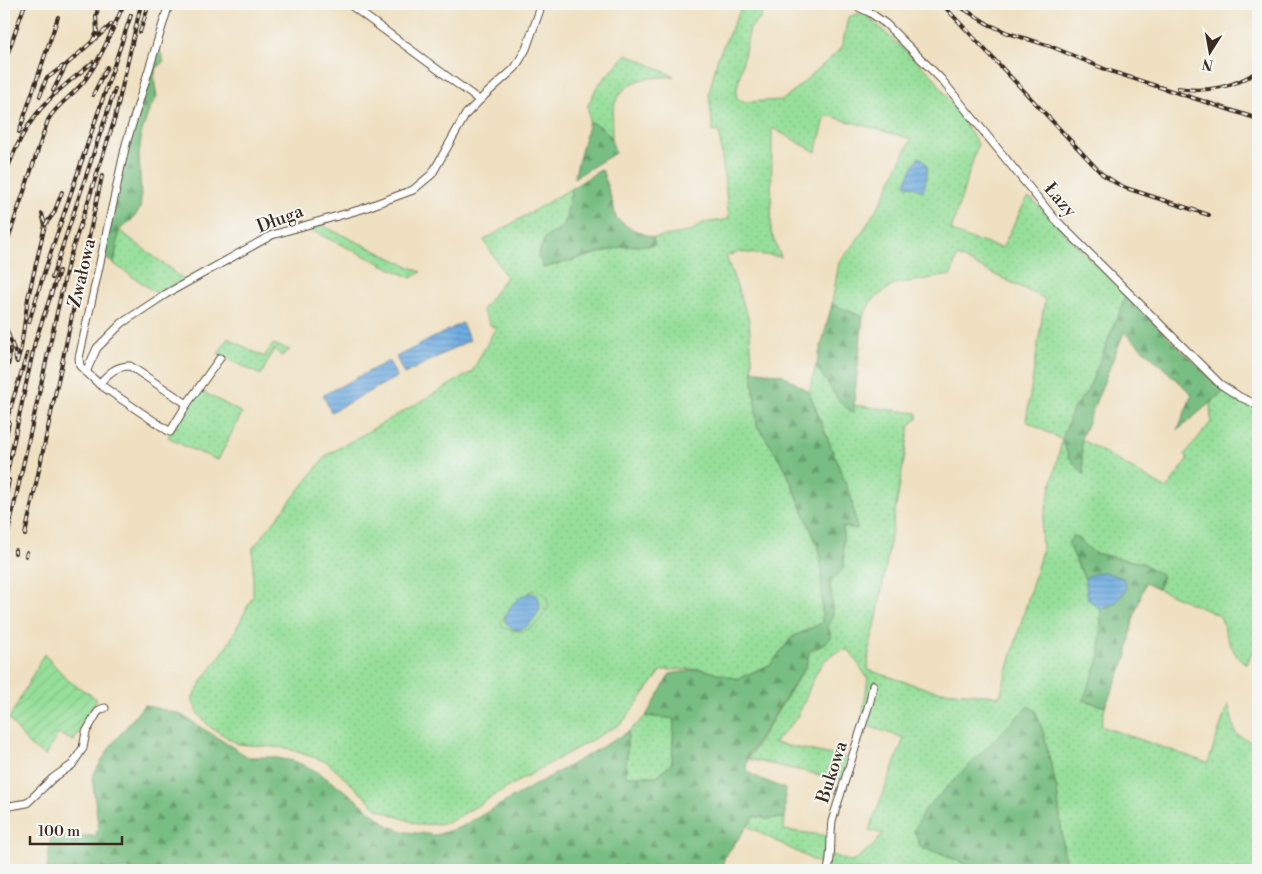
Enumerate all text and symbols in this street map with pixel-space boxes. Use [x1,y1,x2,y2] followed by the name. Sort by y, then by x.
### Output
[1184,28,1234,78] north arrow
[1201,54,1215,74] text: N
[1039,178,1081,222] street label: Łazy
[253,199,307,238] street label: Długa
[63,236,101,310] street label: Zwałowa
[811,737,853,807] street label: Bukowa
[30,814,122,846] scale bar
[38,822,80,841] text: 100 m

